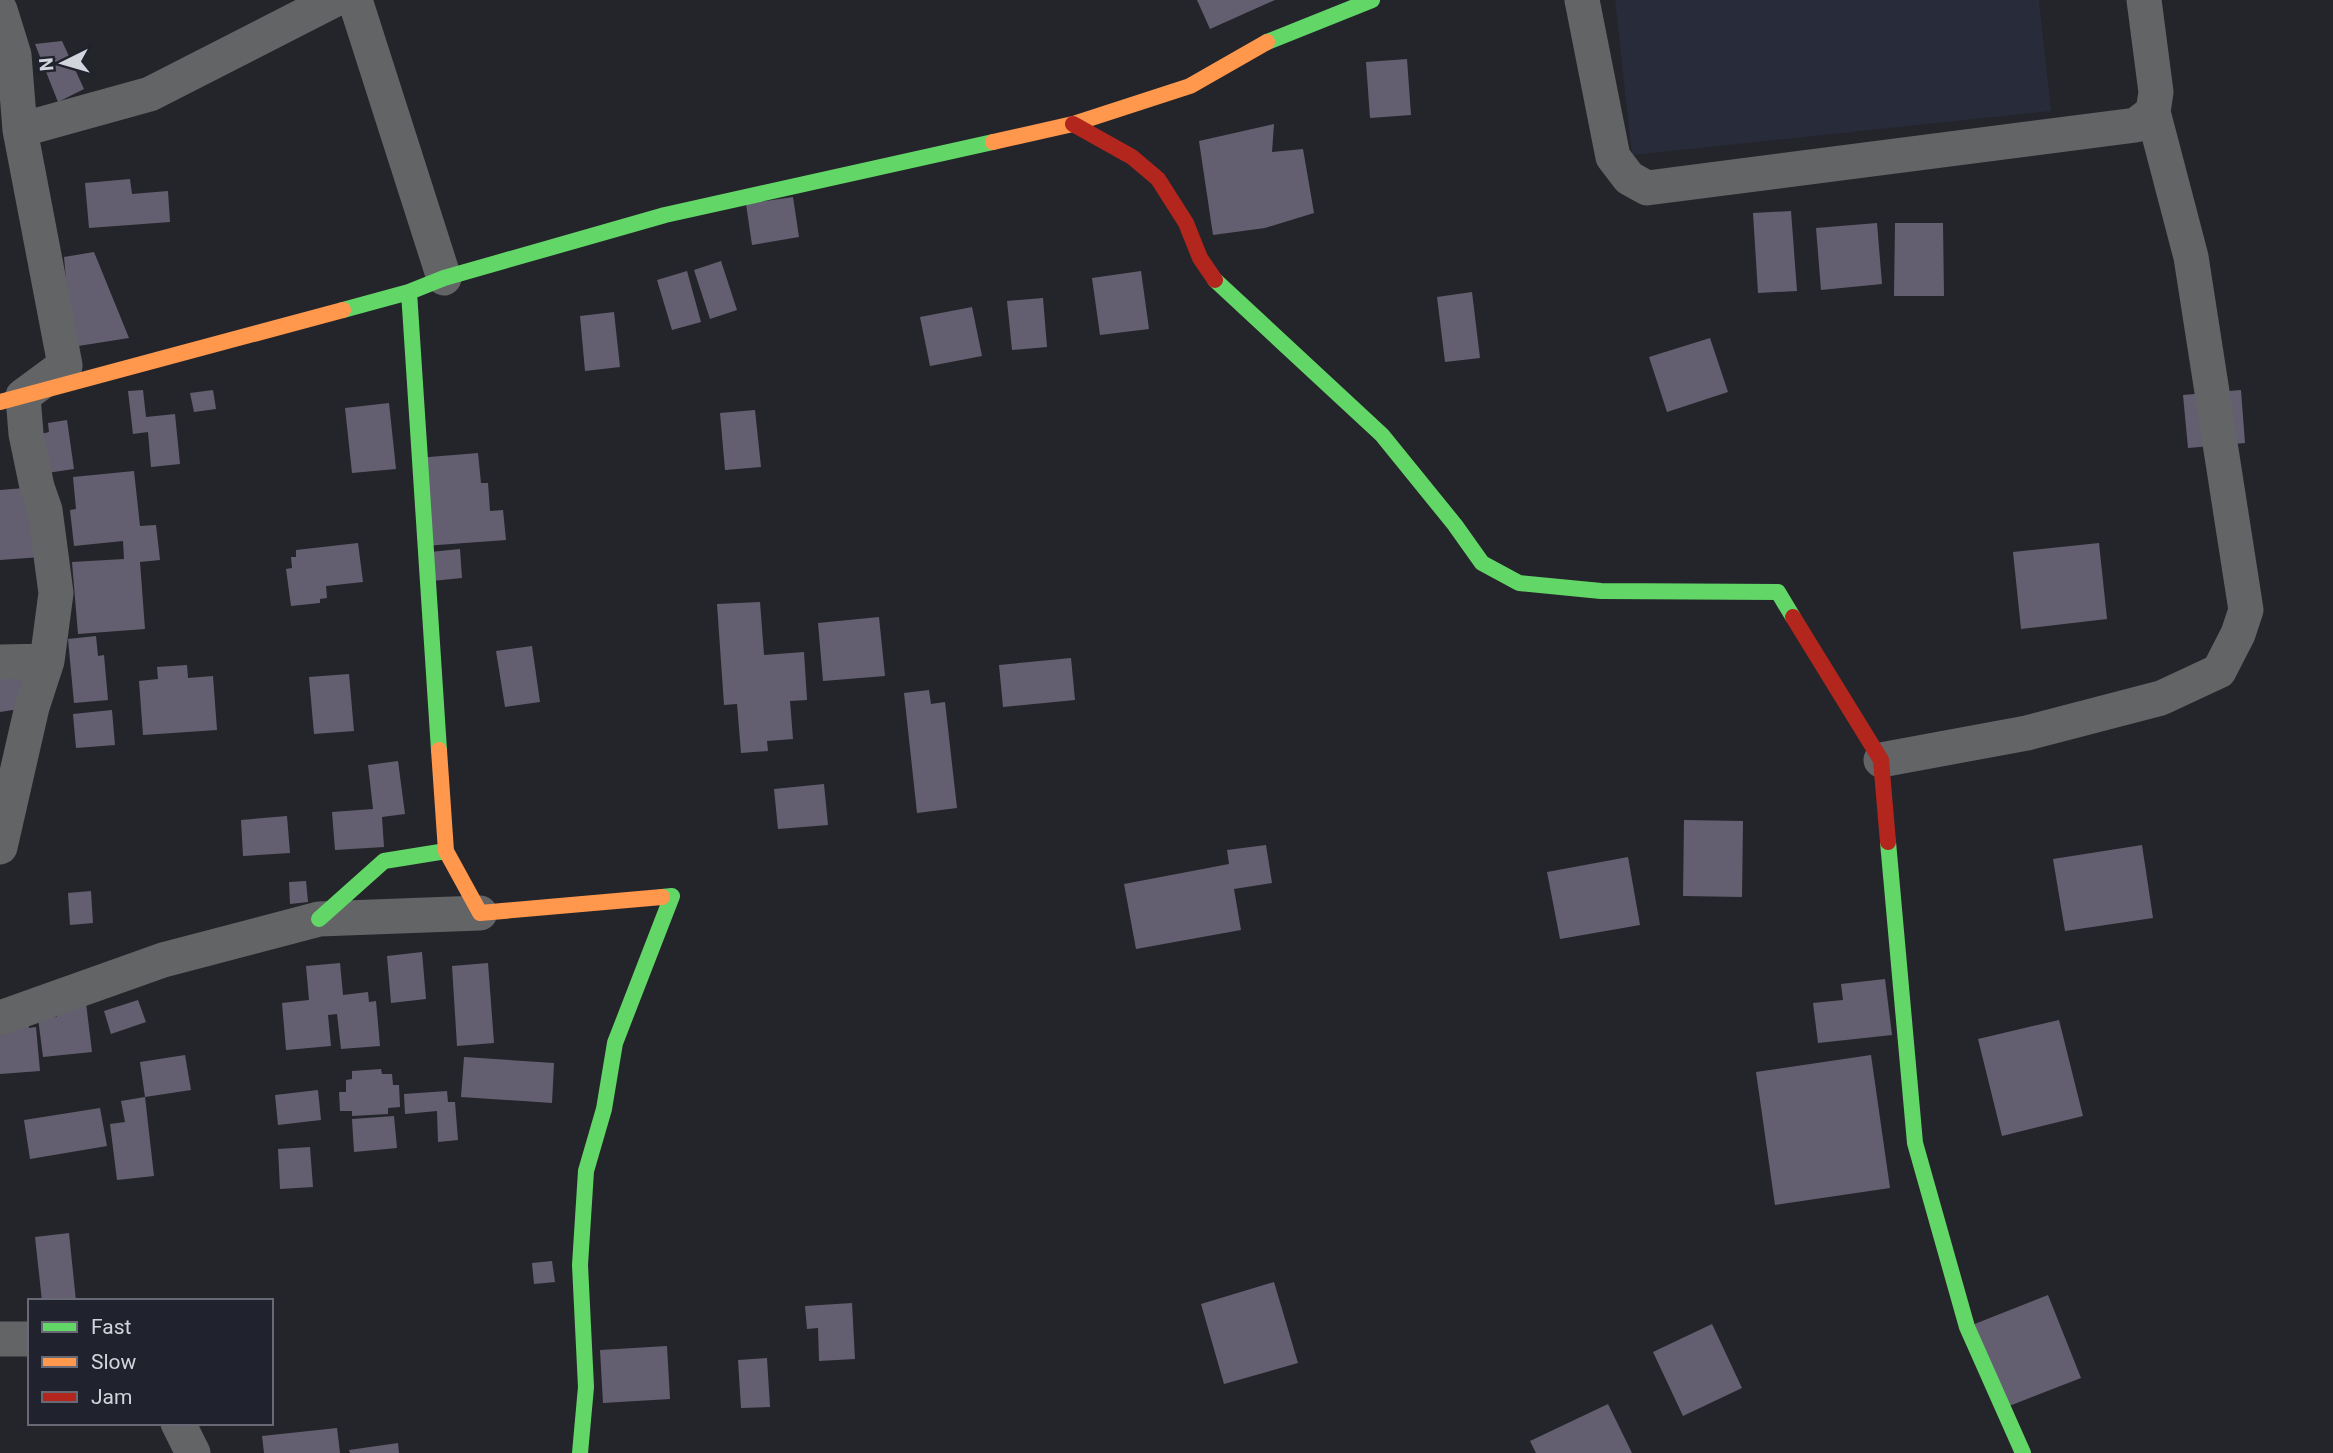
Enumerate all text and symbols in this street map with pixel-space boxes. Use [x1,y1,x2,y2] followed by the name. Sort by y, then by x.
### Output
[28,28,98,98] north arrow
[35,57,59,72] text: N
[28,1299,273,1425] legend
[91,1315,132,1339] text: Fast
[91,1350,137,1374] text: Slow
[91,1385,132,1409] text: Jam

